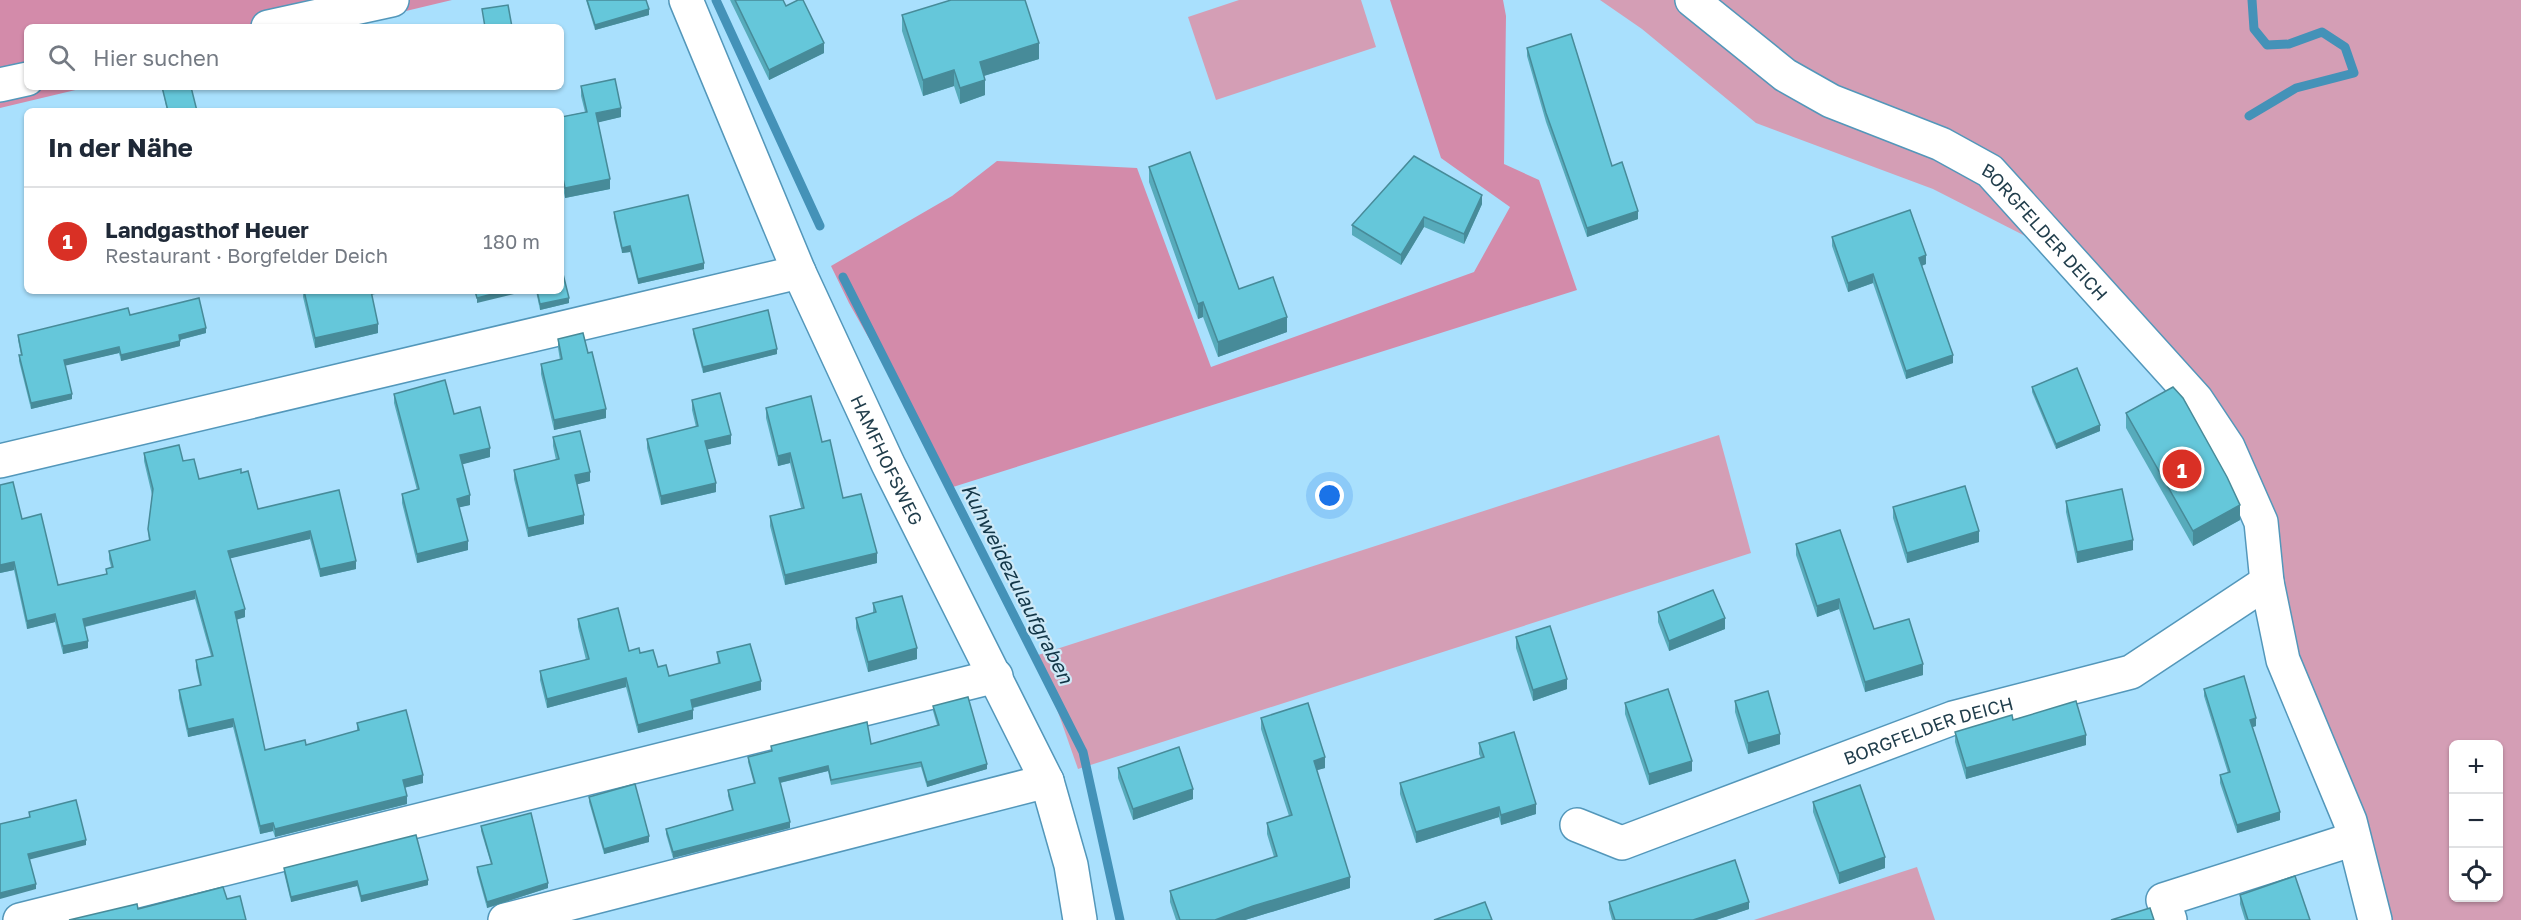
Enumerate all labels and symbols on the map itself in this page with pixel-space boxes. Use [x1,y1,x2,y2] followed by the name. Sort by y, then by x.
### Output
[1978,158,2112,305] street label: BORGFELDER DEICH
[846,391,928,529] street label: HAMFHOFSWEG
[2162,446,2202,492] pin: 1
[956,479,1079,688] water label: Kuhweidezulaufgraben
[1315,481,1344,510] your location
[1840,692,2015,769] street label: BORGFELDER DEICH

